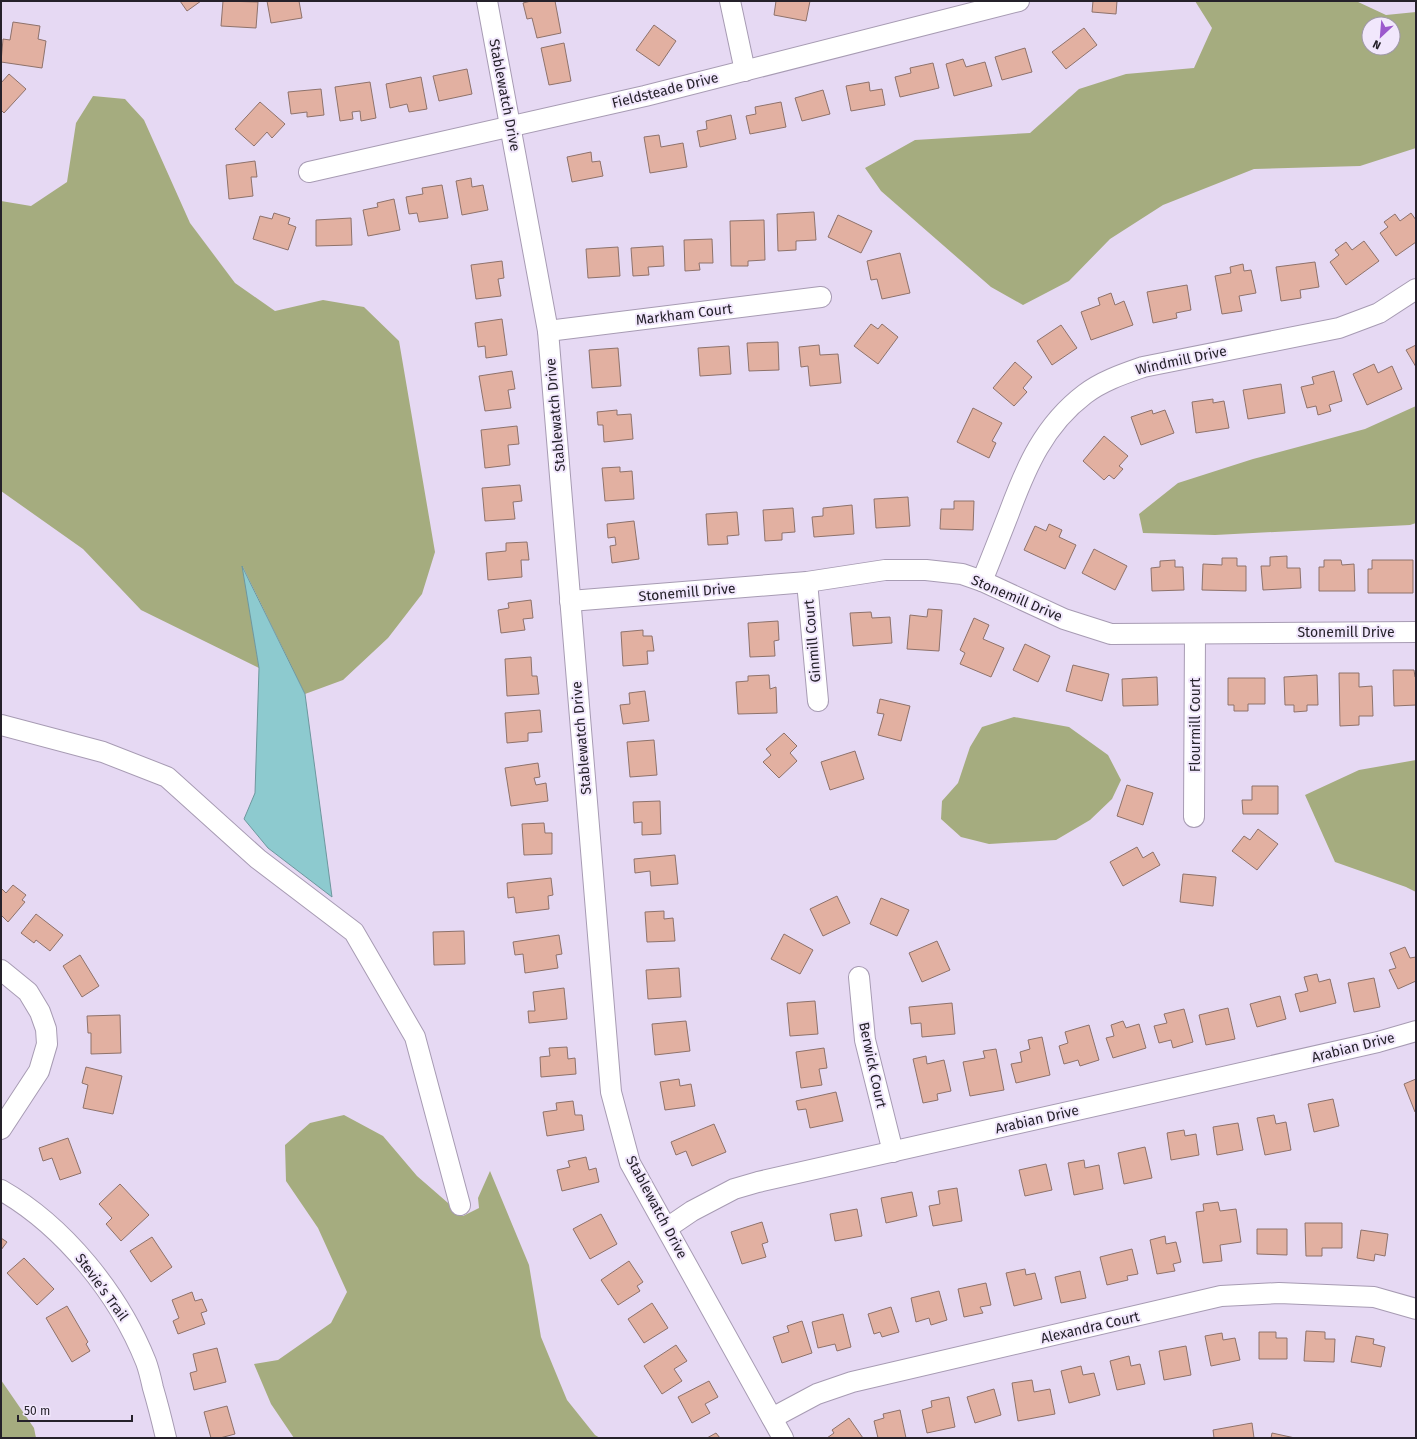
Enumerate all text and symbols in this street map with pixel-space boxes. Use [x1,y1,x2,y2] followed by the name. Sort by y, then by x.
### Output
[1361,16,1401,56] north arrow
[1371,37,1383,52] text: N
[485,38,524,153] street label: Stablewatch Drive
[610,69,720,112] street label: Fieldsteade Drive
[635,300,734,329] street label: Markham Court
[1134,343,1228,378] street label: Windmill Drive
[542,357,569,472] street label: Stablewatch Drive
[969,572,1065,625] street label: Stonemill Drive
[638,580,736,605] street label: Stonemill Drive
[800,598,825,683] street label: Ginmill Court
[1297,624,1395,641] street label: Stonemill Drive
[1187,677,1204,772] street label: Flourmill Court
[568,680,595,795] street label: Stablewatch Drive
[855,1021,890,1111] street label: Berwick Court
[1310,1029,1397,1066] street label: Arabian Drive
[994,1102,1081,1137] street label: Arabian Drive
[622,1153,691,1262] street label: Stablewatch Drive
[71,1250,132,1324] street label: Stevie’s Trail
[1039,1308,1142,1347] street label: Alexandra Court
[18,1397,132,1423] scale bar
[24,1404,50,1418] text: 50 m

